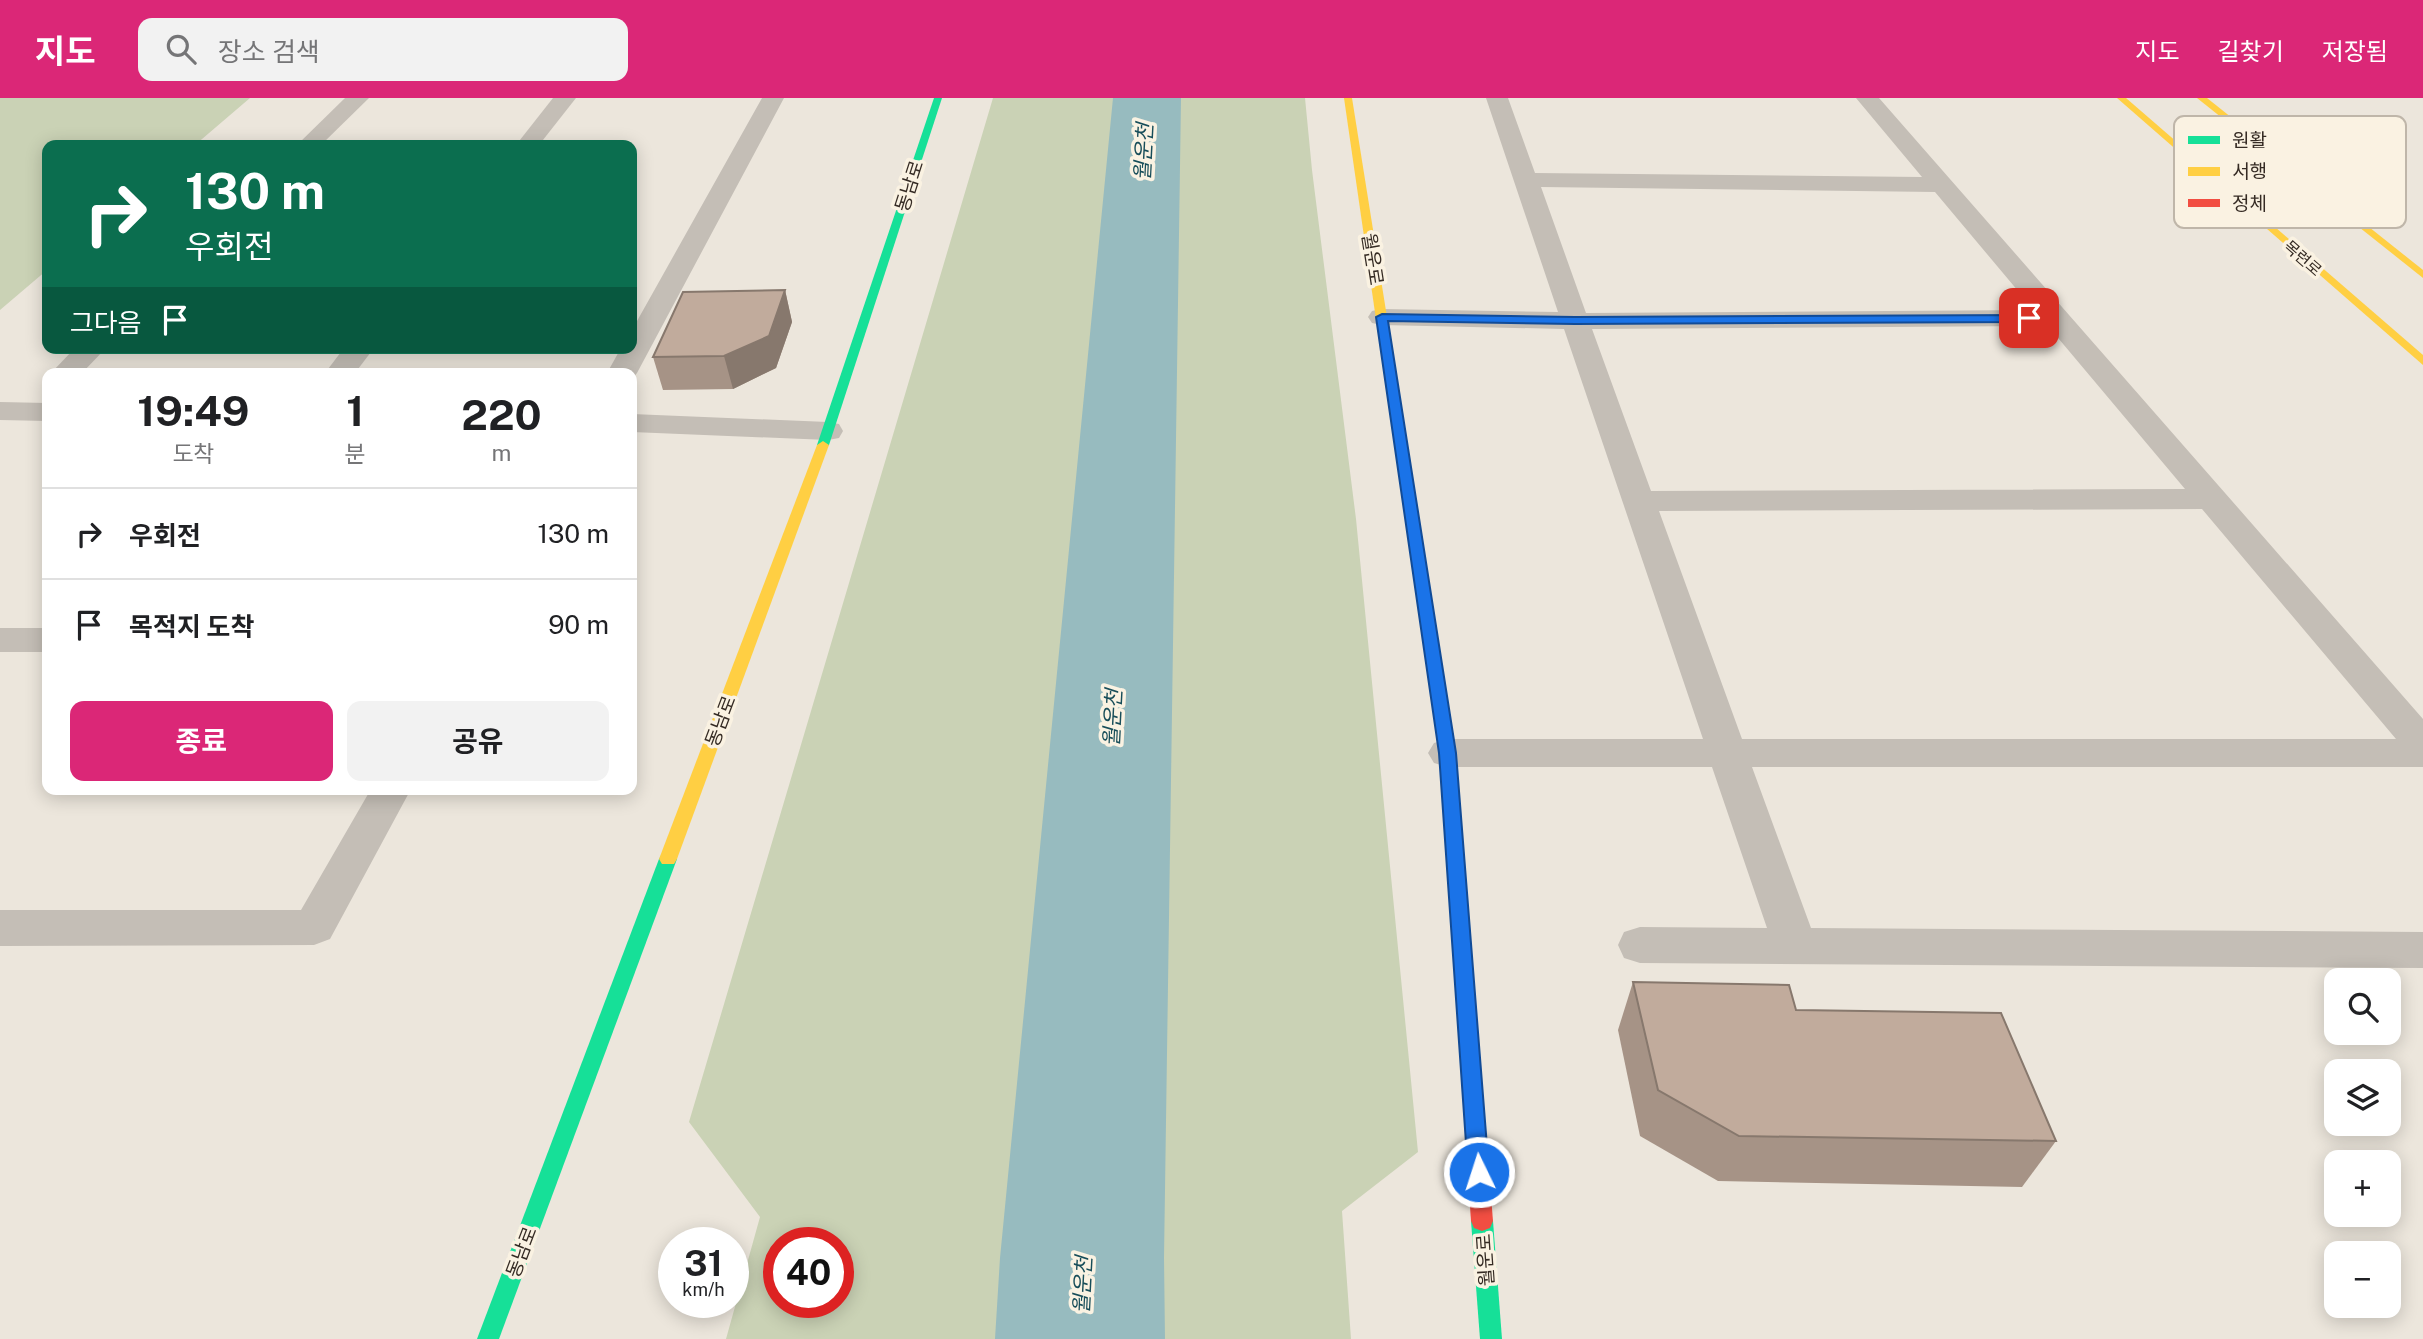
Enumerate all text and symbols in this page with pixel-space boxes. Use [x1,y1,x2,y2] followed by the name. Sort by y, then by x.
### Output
[138,18,628,81] search box
[162,30,200,68] icon: search
[35,32,96,70] text: 지도
[218,36,320,67] text: 장소 검색
[2135,37,2180,65] text: 지도
[2218,37,2284,65] text: 길찾기
[2322,37,2388,65] text: 저장됨
[2174,116,2406,228] legend
[1130,120,1158,182] water label: 월운천
[2232,129,2267,151] text: 원활
[890,158,928,214] street label: 동남로
[2232,160,2267,182] text: 서행
[185,162,325,220] text: 130 m
[70,168,161,259] icon: right
[2232,192,2267,214] text: 정체
[185,228,273,265] text: 우회전
[1358,231,1388,287] street label: 월운로
[2280,237,2326,280] street label: 목련로
[1999,288,2059,348] pin
[2010,299,2048,337] icon: arrive
[156,301,194,339] icon: arrive
[70,307,142,338] text: 그다음
[137,386,249,435] text: 19:49
[346,386,364,435] text: 1
[461,390,542,439] text: 220
[491,439,511,466] text: m
[172,440,215,467] text: 도착
[345,440,366,467] text: 분
[70,515,108,553] icon: right
[537,518,609,549] text: 130 m
[129,520,201,551] text: 우회전
[70,606,108,644] icon: arrive
[548,609,609,640] text: 90 m
[129,611,254,642] text: 목적지 도착
[1099,686,1127,748] water label: 월운천
[700,693,740,749] street label: 동남로
[70,701,333,781] button: 종료
[347,701,609,781] button: 공유
[2324,968,2401,1318] map controls
[2324,968,2401,1045] button: search
[2324,1059,2401,1136] button: layers
[1442,1135,1516,1209] position arrow
[2324,1150,2401,1227] button: +
[501,1224,541,1280] street label: 동남로
[763,1227,854,1318] speed limit sign: 40
[1472,1233,1498,1287] street label: 월운로
[2324,1241,2401,1318] button: −
[684,1243,723,1284] text: 31
[1069,1253,1097,1315] water label: 월운천
[682,1279,725,1300] text: km/h

